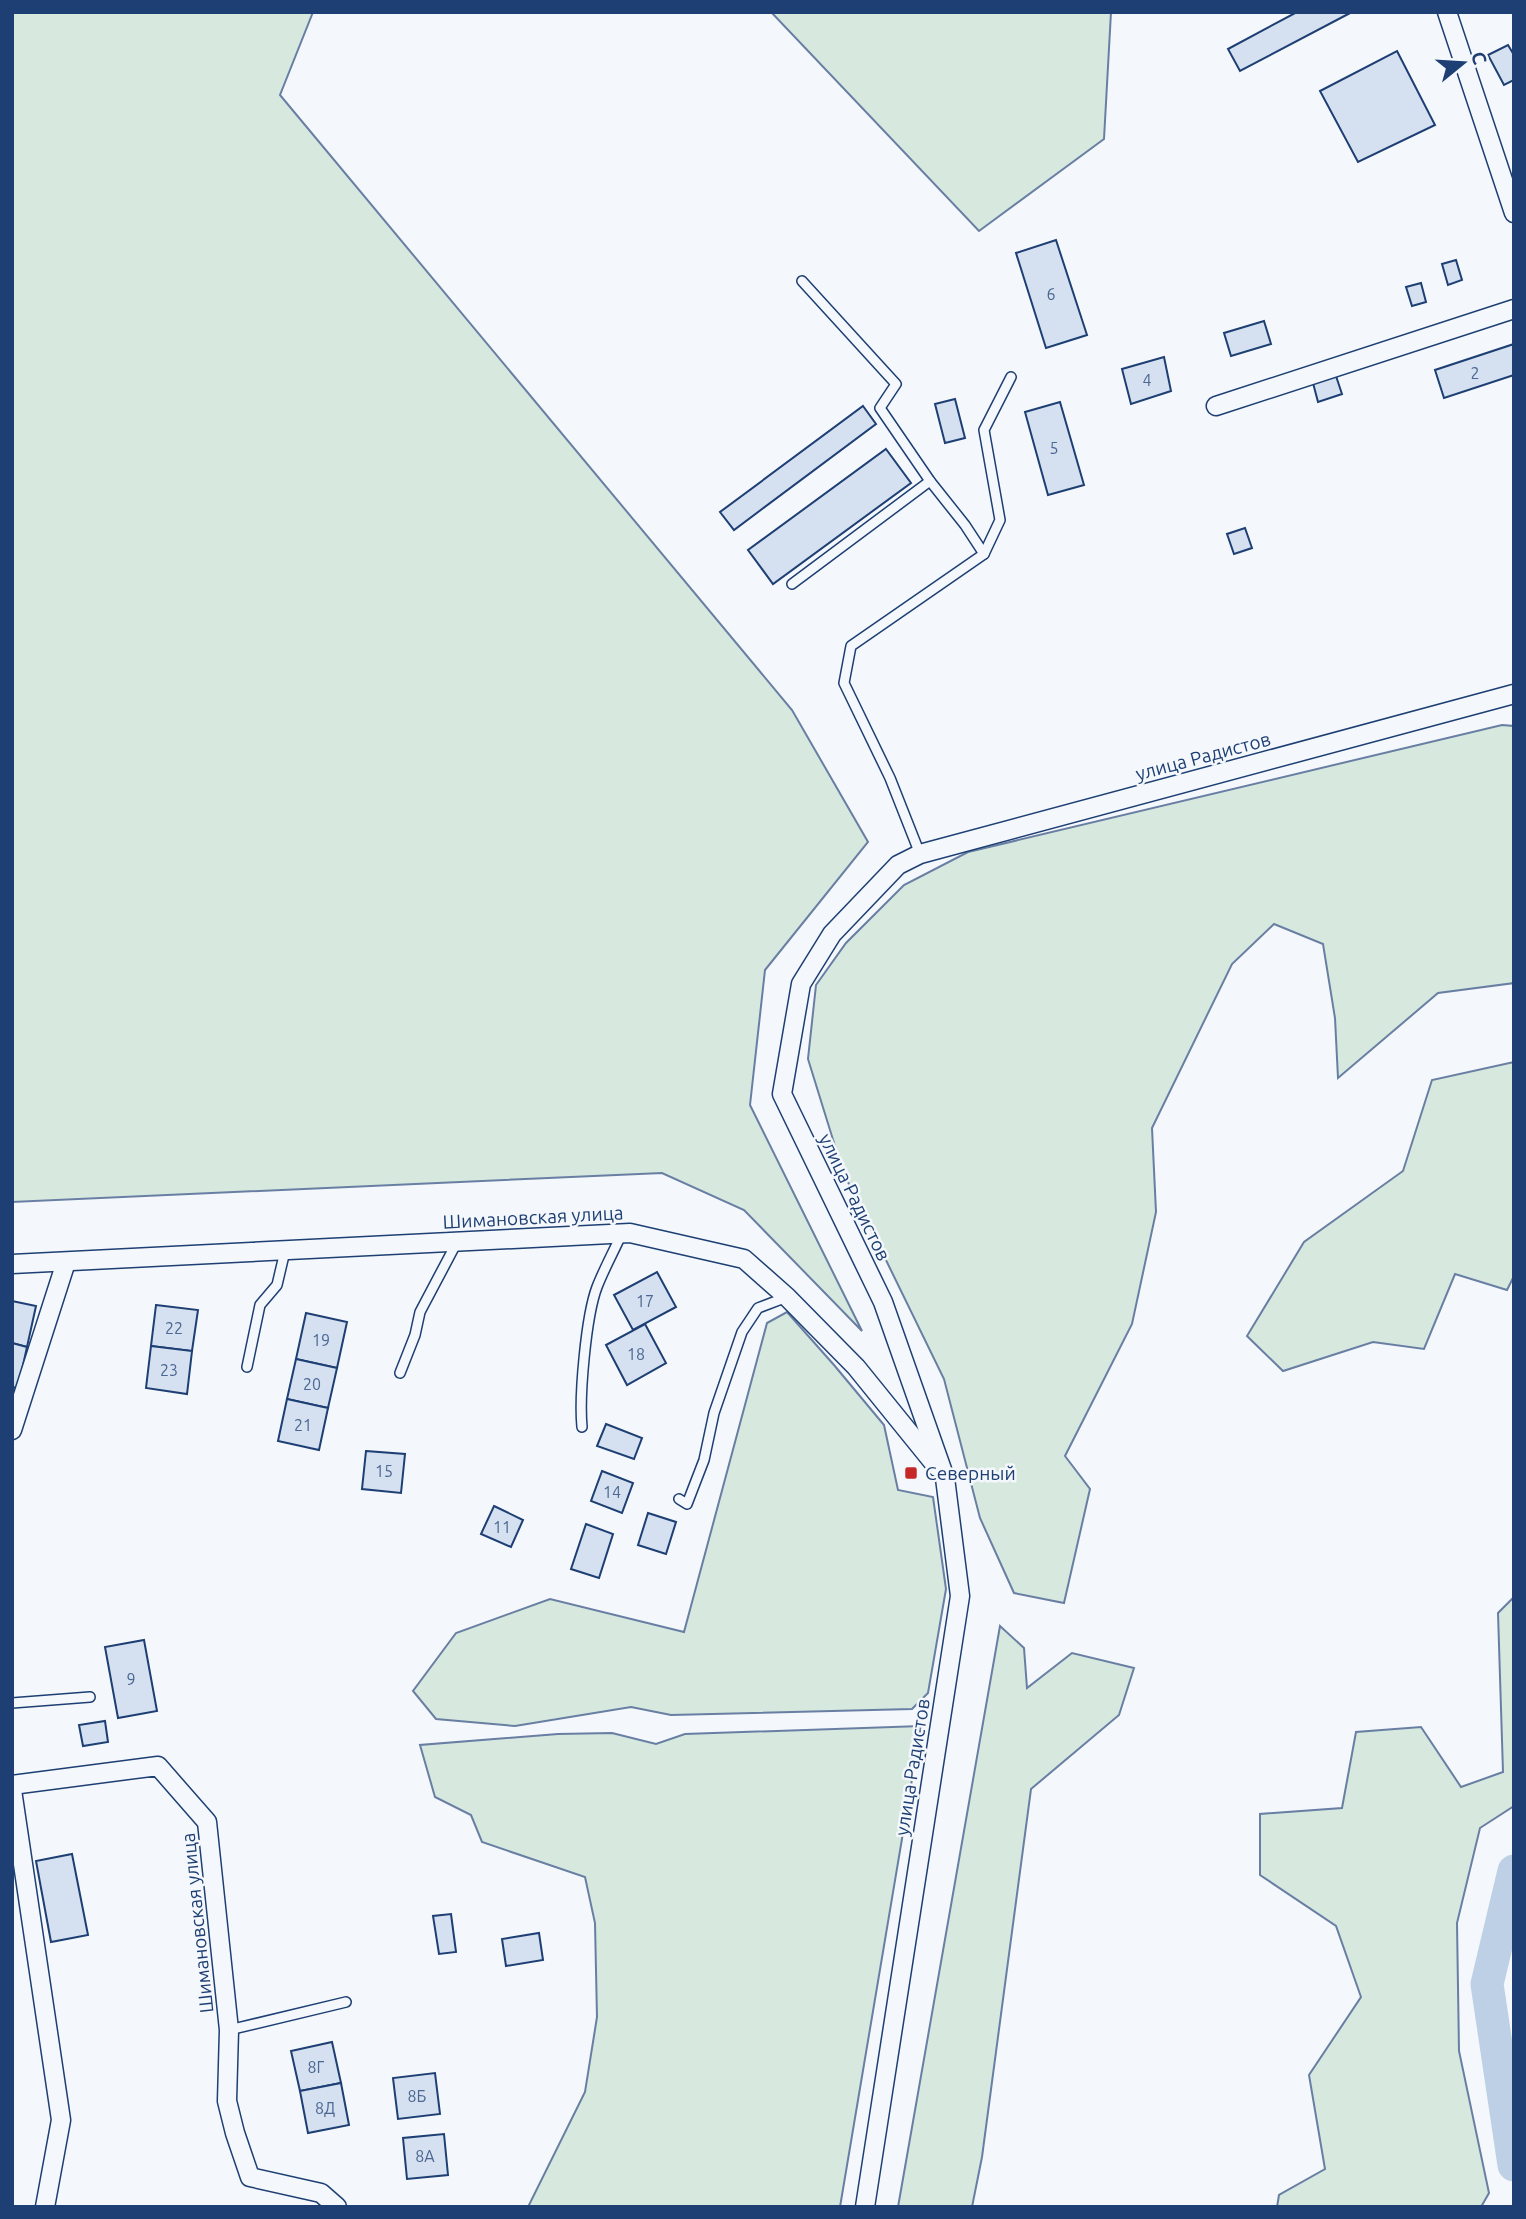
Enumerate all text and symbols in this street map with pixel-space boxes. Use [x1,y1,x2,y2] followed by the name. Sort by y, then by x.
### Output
[1428,28,1498,98] north arrow
[1467,49,1492,67] text: С
[1046,285,1056,303] house number: 6
[1470,364,1480,382] house number: 2
[1142,371,1152,389] house number: 4
[1049,439,1059,457] house number: 5
[1133,727,1273,785] street label: улица Радистов
[815,1130,895,1264] street label: улица Радистов
[442,1201,624,1233] street label: Шимановская улица
[636,1292,654,1310] house number: 17
[165,1319,183,1337] house number: 22
[312,1331,330,1349] house number: 19
[627,1345,645,1363] house number: 18
[160,1361,178,1379] house number: 23
[303,1375,321,1393] house number: 20
[294,1416,312,1434] house number: 21
[375,1462,393,1480] house number: 15
[925,1462,1016,1484] place label: Северный
[903,1465,919,1481] marker: Северный
[603,1483,621,1501] house number: 14
[493,1518,511,1536] house number: 11
[126,1670,136,1688] house number: 9
[890,1697,934,1837] street label: улица Радистов
[177,1832,217,2014] street label: Шимановская улица
[308,2058,325,2076] house number: 8Г
[408,2087,427,2105] house number: 8Б
[315,2099,335,2117] house number: 8Д
[415,2147,435,2165] house number: 8А

